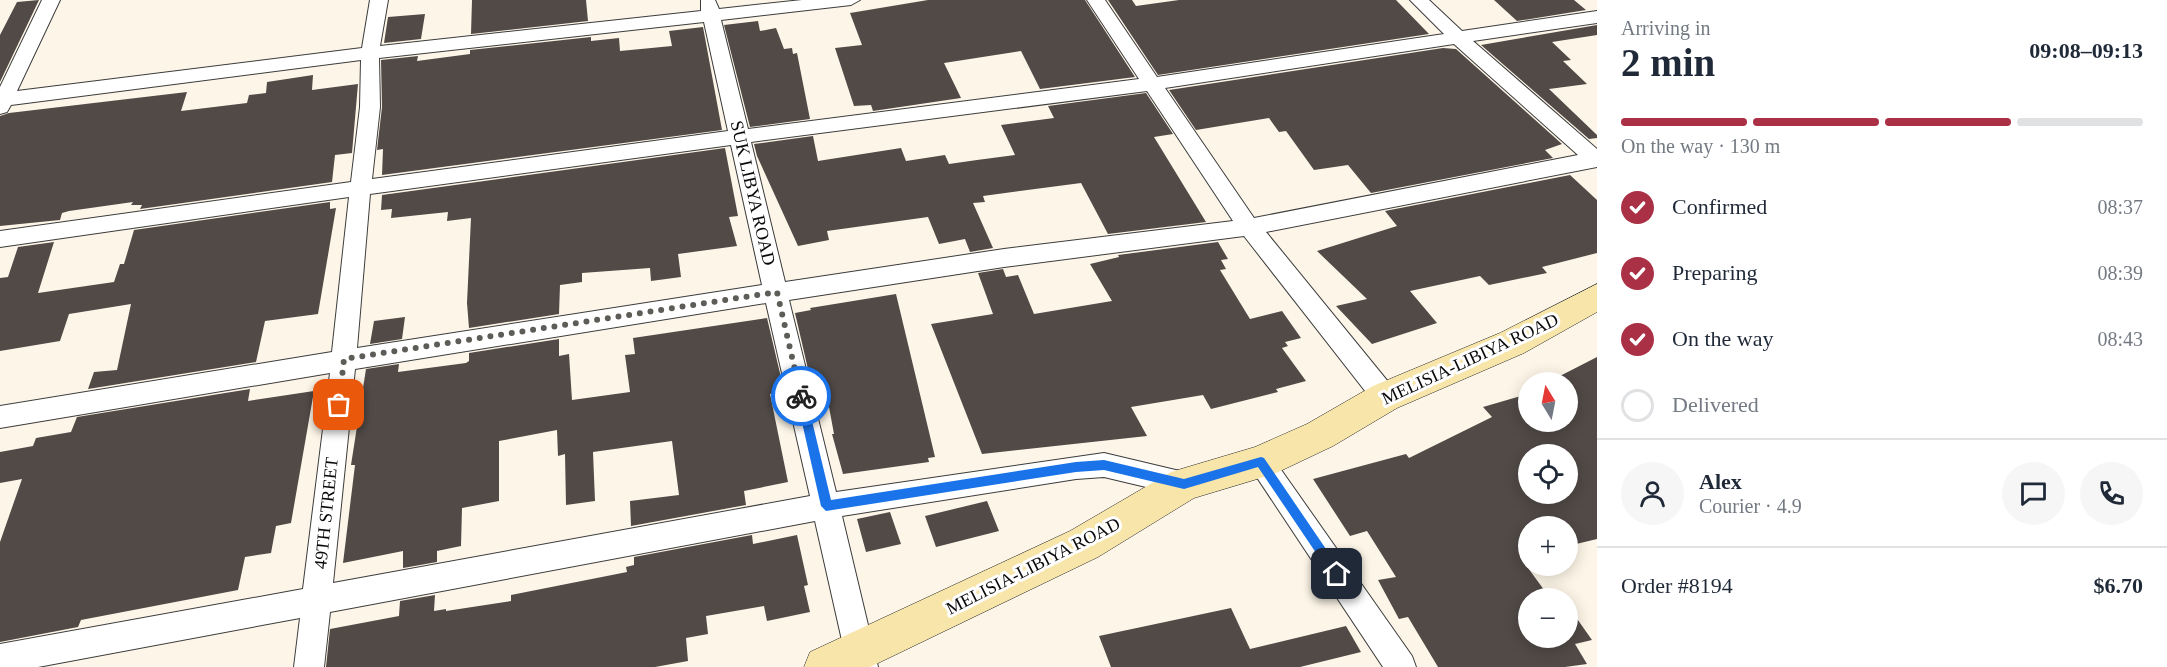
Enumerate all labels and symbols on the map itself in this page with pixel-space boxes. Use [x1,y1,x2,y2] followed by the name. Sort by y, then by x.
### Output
[727,119,779,267] street label: SUK LIBYA ROAD
[1379,309,1561,409] street label: MELISIA-LIBIYA ROAD
[771,366,831,426] courier
[1518,372,1578,432] north arrow
[313,379,364,430] pin
[310,456,342,570] street label: 49TH STREET
[943,513,1123,619] street label: MELISIA-LIBIYA ROAD
[1311,548,1362,599] pin

